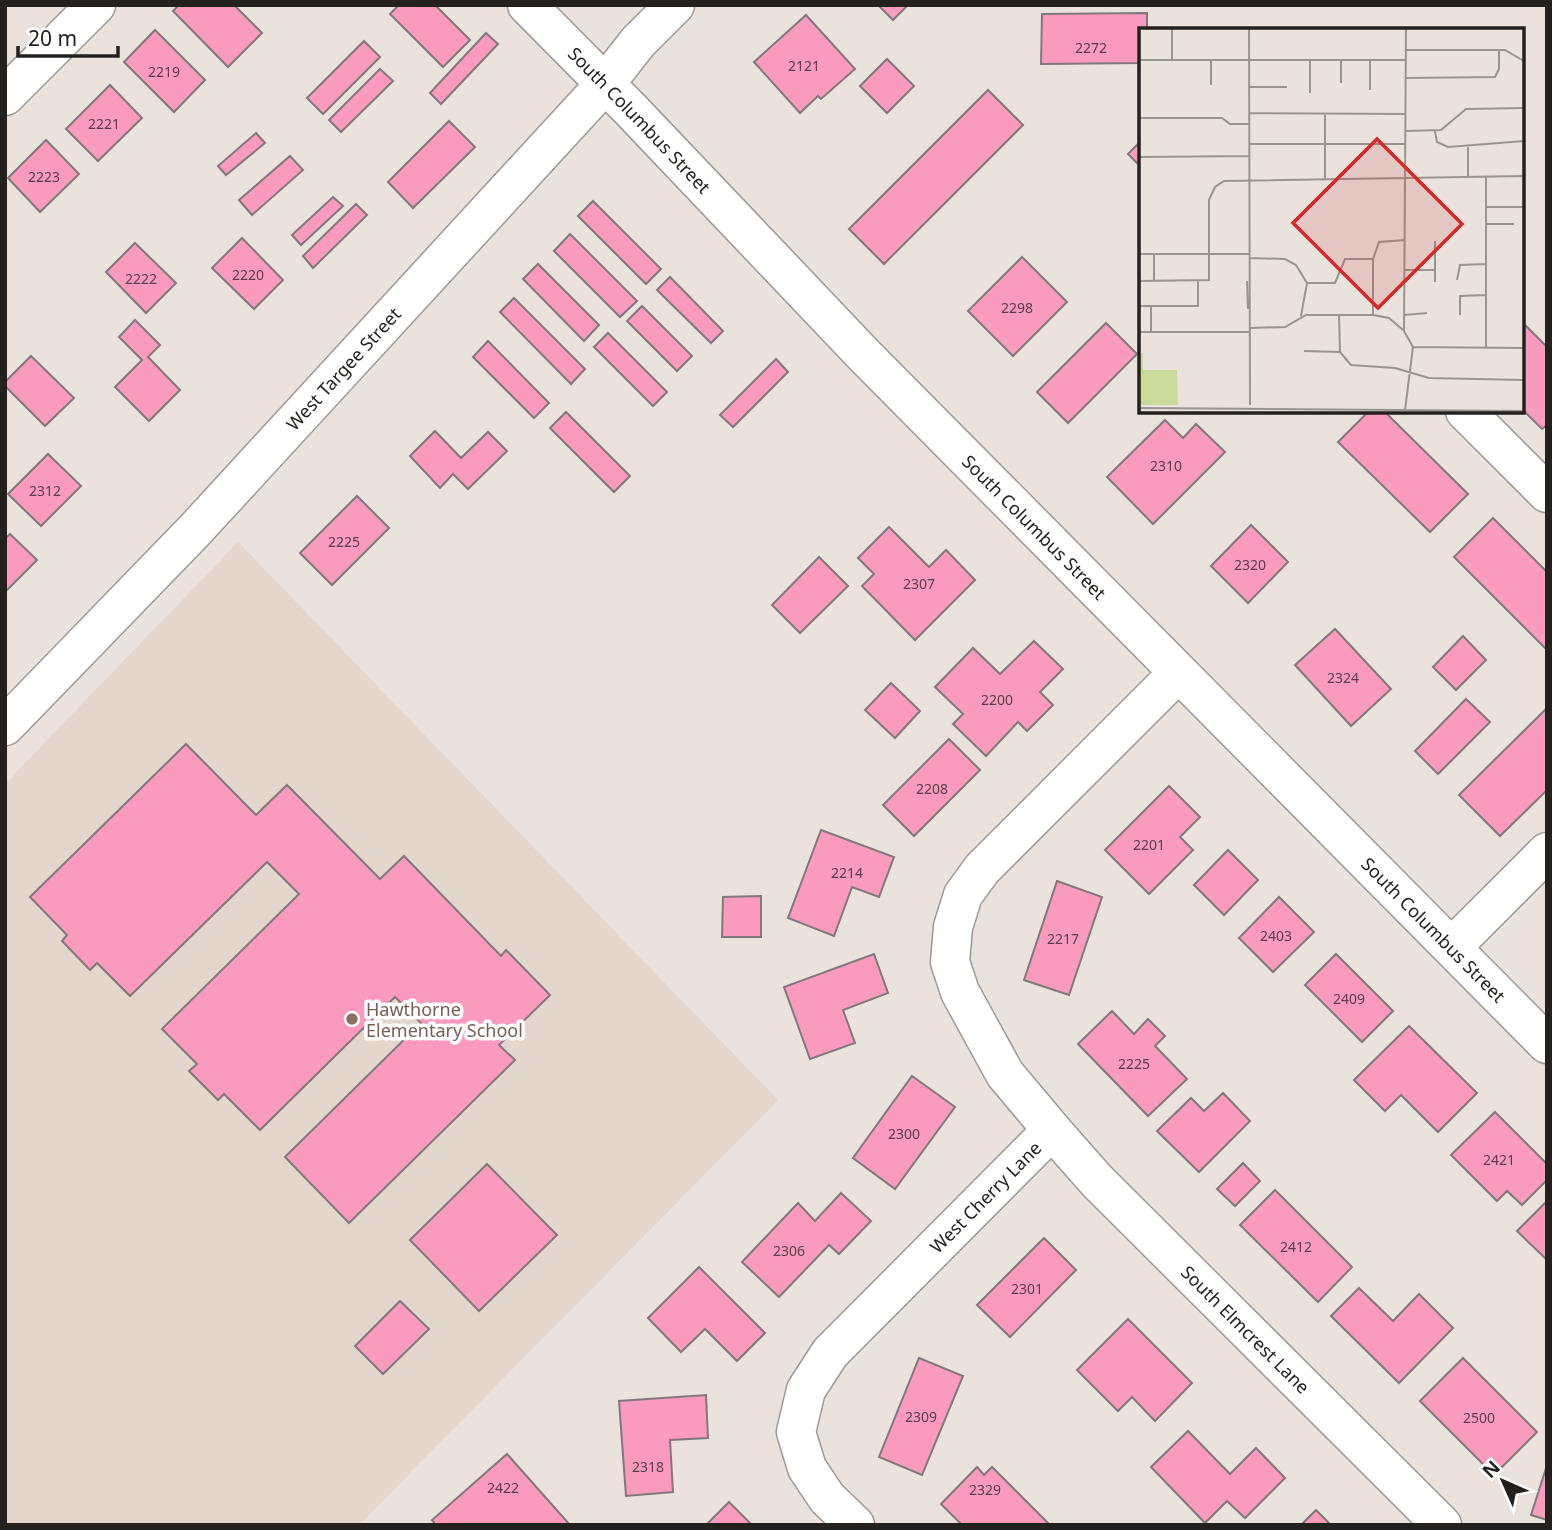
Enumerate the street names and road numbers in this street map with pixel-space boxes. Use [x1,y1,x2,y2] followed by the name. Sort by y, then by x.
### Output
[563,42,716,199] street label: South Columbus Street
[281,302,406,435] street label: West Targee Street
[957,449,1112,605] street label: South Columbus Street
[1356,852,1511,1008] street label: South Columbus Street
[924,1136,1046,1258] street label: West Cherry Lane
[1176,1260,1315,1399] street label: South Elmcrest Lane

